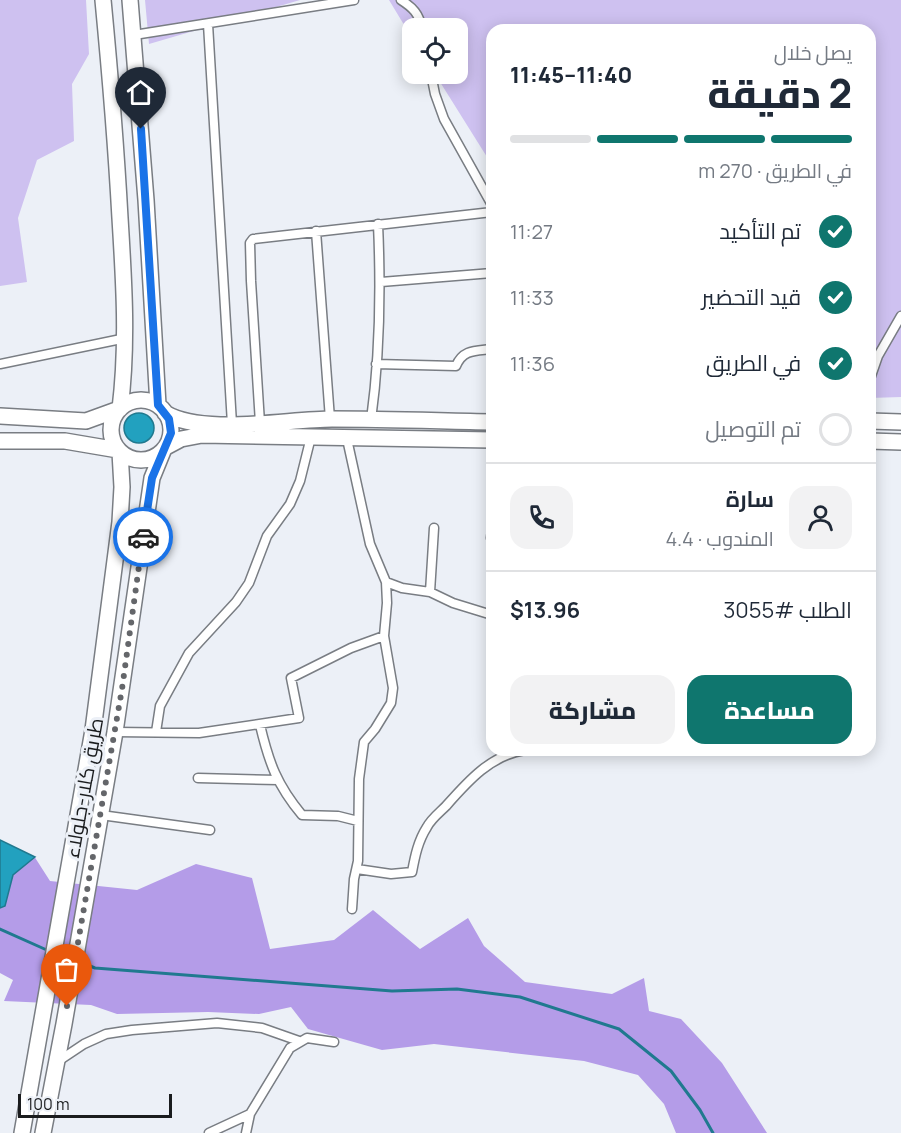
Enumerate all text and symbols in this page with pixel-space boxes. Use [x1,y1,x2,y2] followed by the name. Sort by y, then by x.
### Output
[402,18,468,84] map controls
[402,18,468,84] button: locate
[774,39,852,66] text: يصل خلال
[510,60,632,90] text: 11:40–11:45
[707,66,852,120] text: 2 دقيقة
[115,67,166,129] pin
[124,76,157,109] icon: home
[698,157,852,184] text: في الطريق · 270 m
[819,215,852,248] icon: check
[719,216,801,246] text: تم التأكيد
[510,218,553,245] text: 11:27
[819,281,852,314] icon: check
[701,282,801,312] text: قيد التحضير
[510,284,554,311] text: 11:33
[819,347,852,380] icon: check
[706,348,801,378] text: في الطريق
[510,350,555,377] text: 11:36
[705,414,801,444] text: تم التوصيل
[726,484,774,514] text: سارة
[510,486,573,549] button: phone
[789,486,852,549] button: person
[113,507,173,567] courier
[127,521,160,554] icon: car
[666,525,774,552] text: المندوب · 4.4
[510,595,580,625] text: $13.96
[723,595,852,625] text: الطلب #3055
[510,675,675,744] button: مشاركة
[687,675,852,744] button: مساعدة
[58,716,109,860] street label: طريق كلار-جلولاء
[41,944,92,1006] pin
[50,953,83,986] icon: bag
[18,1091,172,1118] scale bar
[27,1093,70,1115] text: 100 m

